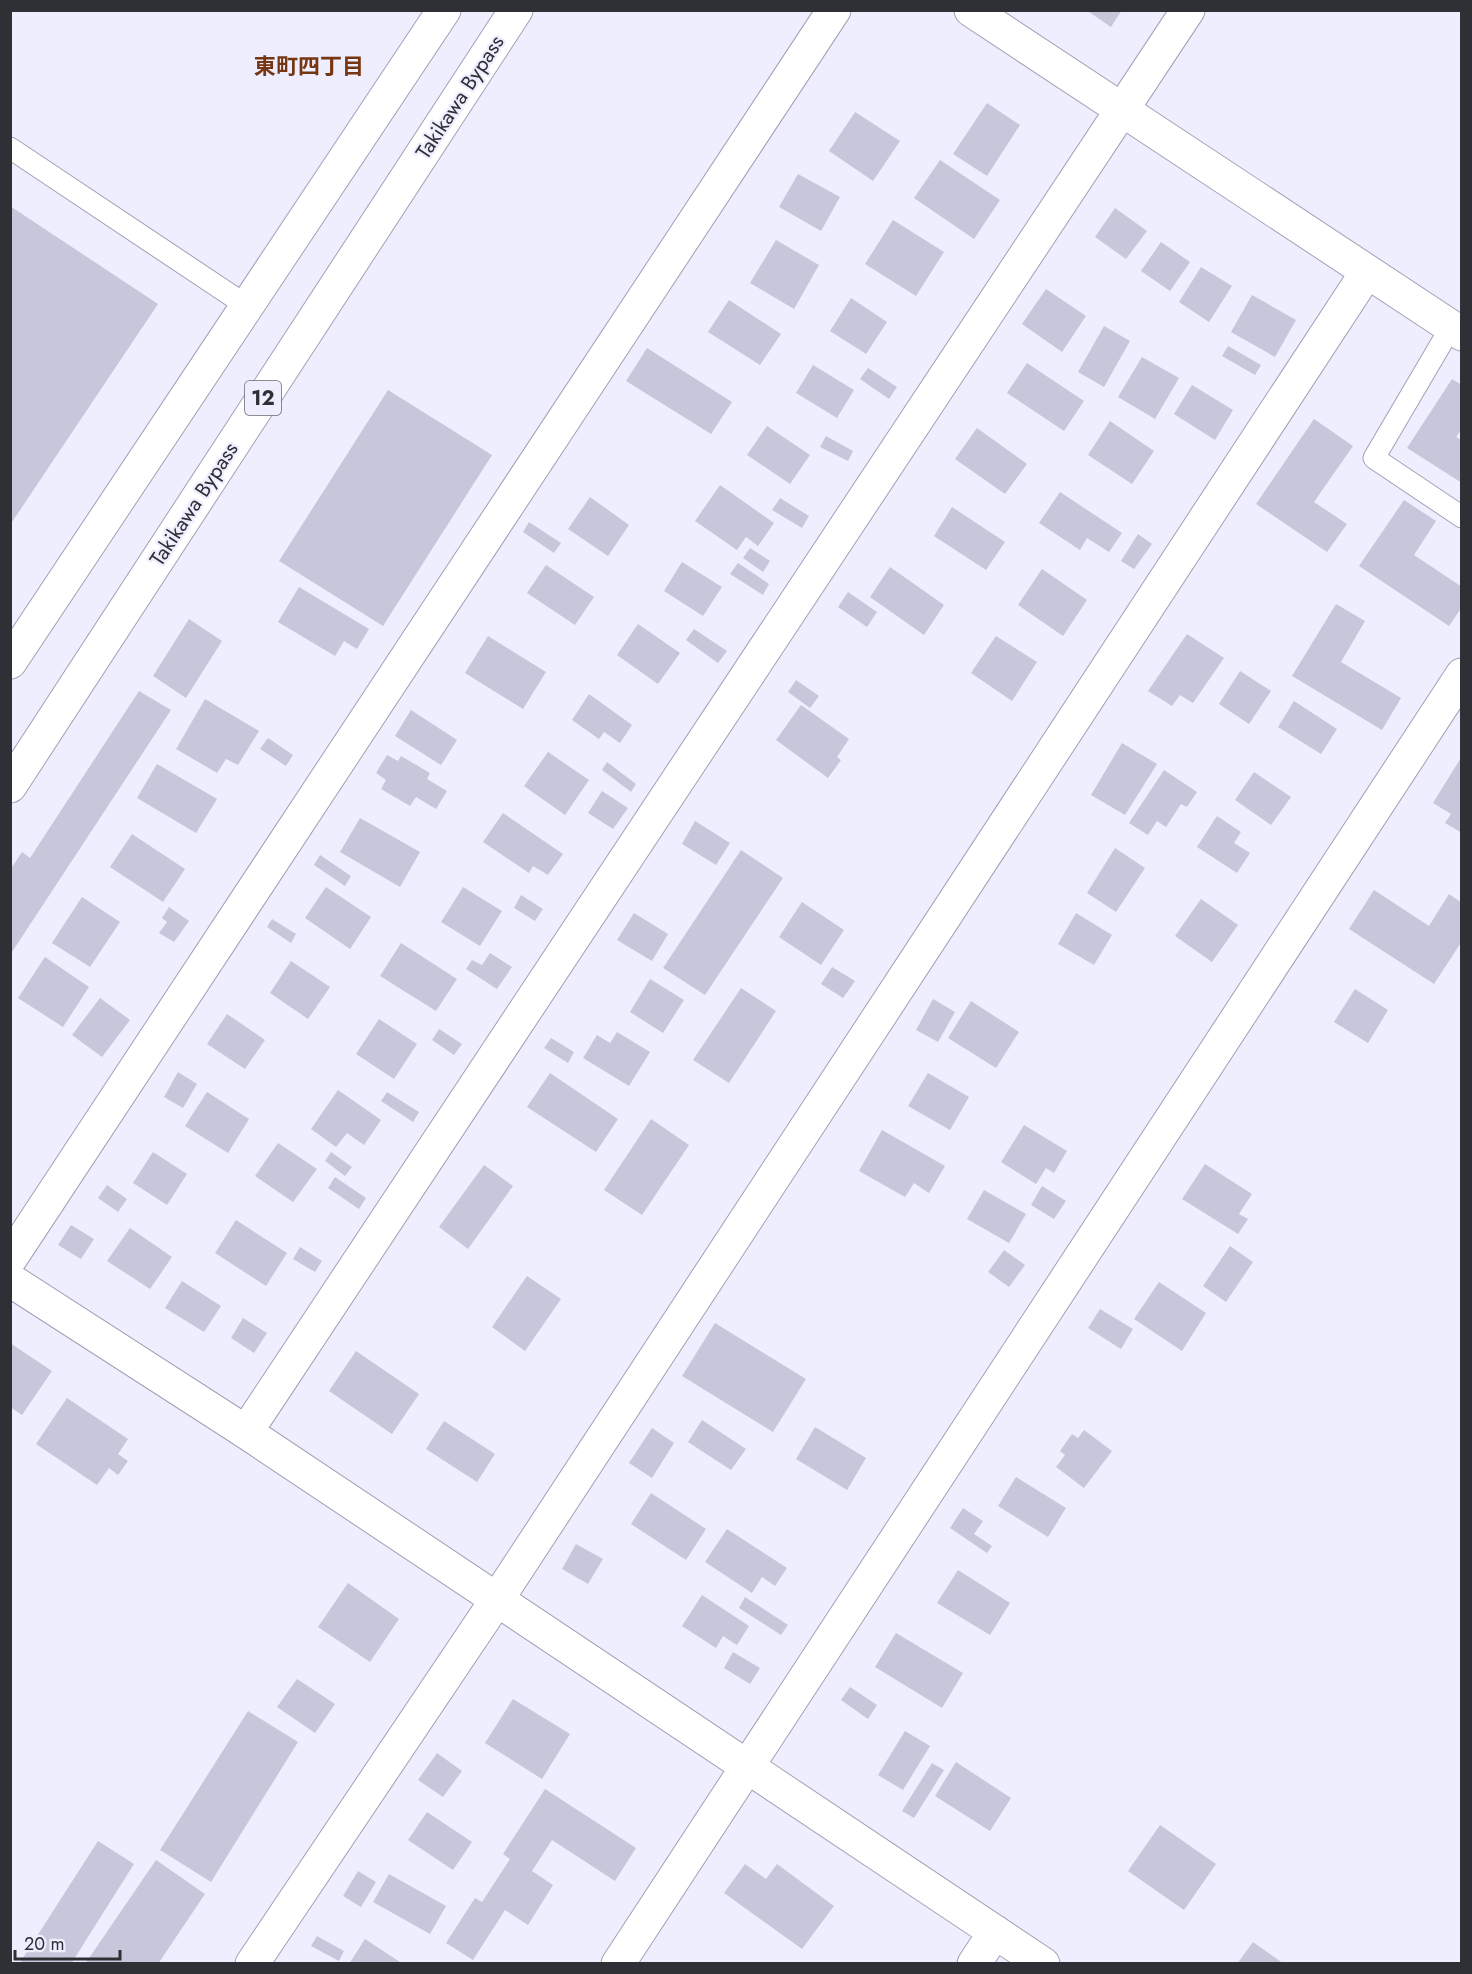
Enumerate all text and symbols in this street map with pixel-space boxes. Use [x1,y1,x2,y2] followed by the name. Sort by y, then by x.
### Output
[409,29,511,165] street label: Takikawa Bypass
[254,50,364,82] district label: 東町四丁目
[245,381,281,415] road number: 12
[143,436,245,572] street label: Takikawa Bypass
[15,1923,120,1961] scale bar
[24,1931,64,1957] text: 20 m

